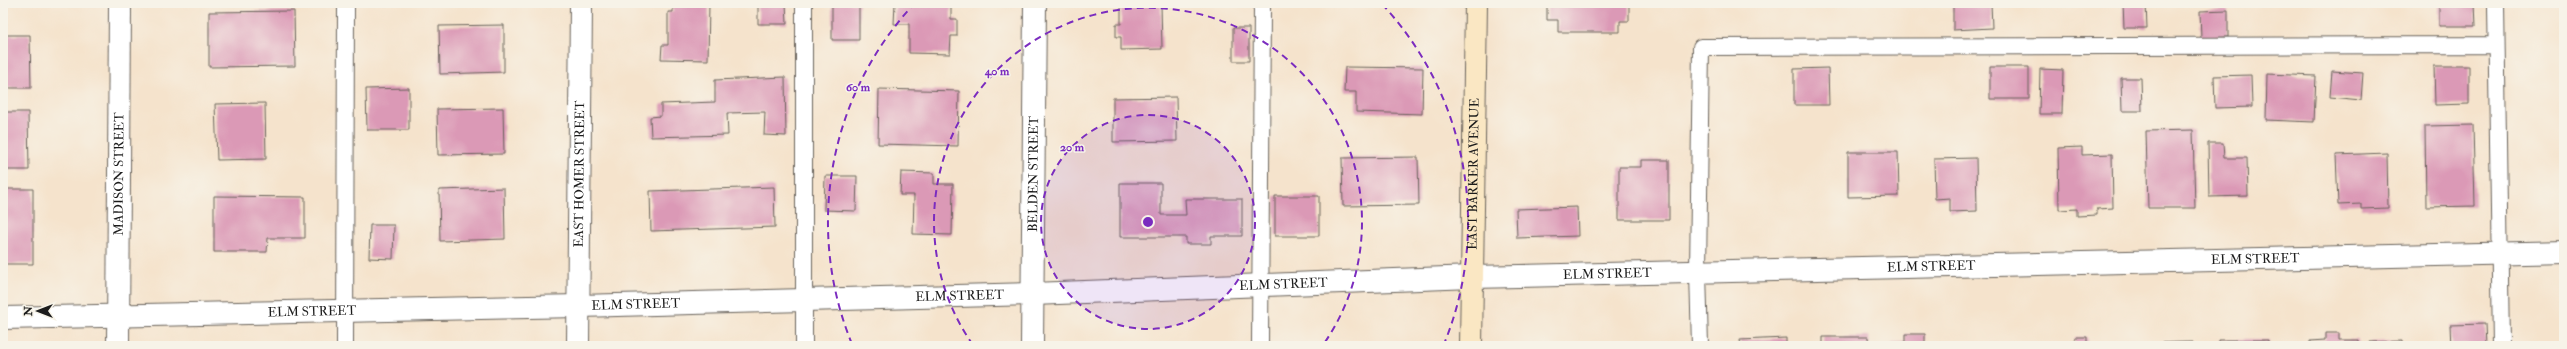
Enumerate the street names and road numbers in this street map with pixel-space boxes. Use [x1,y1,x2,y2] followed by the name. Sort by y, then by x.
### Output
[1464,98,1483,250] street label: EAST BARKER AVENUE
[571,100,588,248] street label: EAST HOMER STREET
[111,112,127,236] street label: MADISON STREET
[1025,116,1042,232] street label: BELDEN STREET
[2211,250,2300,268] street label: ELM STREET
[1887,257,1976,275] street label: ELM STREET
[1563,265,1652,283] street label: ELM STREET
[1239,275,1329,294] street label: ELM STREET
[915,287,1005,305] street label: ELM STREET
[591,295,681,314] street label: ELM STREET
[267,303,357,320] street label: ELM STREET

